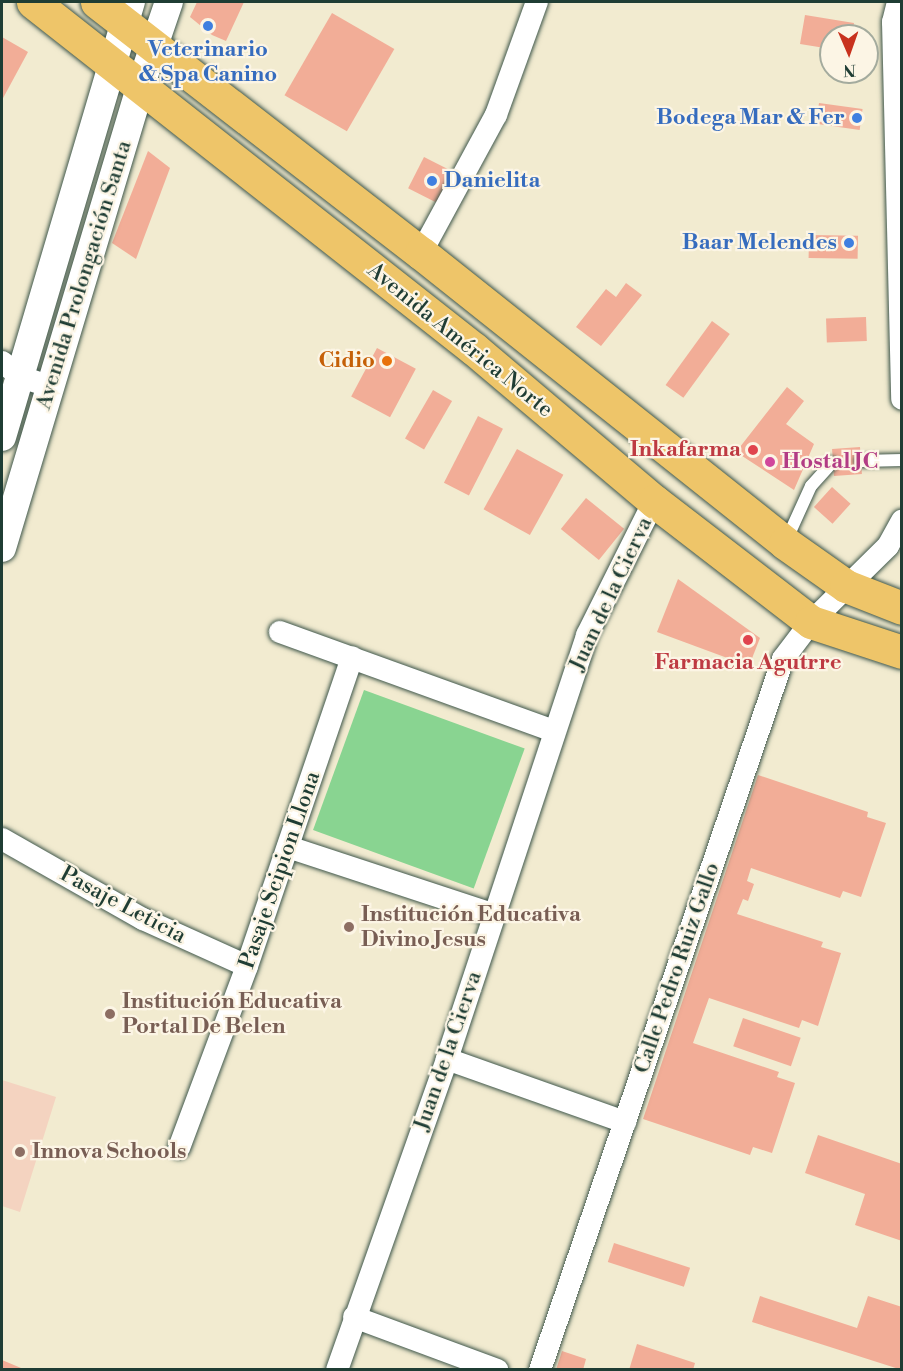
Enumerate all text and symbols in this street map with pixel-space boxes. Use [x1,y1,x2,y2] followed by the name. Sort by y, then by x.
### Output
[201,19,215,33] marker: Veterinario & Spa Canino
[819,24,879,84] north arrow
[139,36,277,88] place label: Veterinario & Spa Canino
[843,60,856,80] text: N
[656,105,845,131] place label: Bodega Mar & Fer
[850,111,864,125] marker: Bodega Mar & Fer
[30,137,138,413] street label: Avenida Prolongación Santa
[444,168,540,194] place label: Danielita
[425,174,439,188] marker: Danielita
[682,230,837,256] place label: Baar Melendes
[842,236,856,250] marker: Baar Melendes
[362,257,558,423] street label: Avenida América Norte
[318,348,375,374] place label: Cidio
[380,354,394,368] marker: Cidio
[630,437,741,463] place label: Inkafarma
[746,443,760,457] marker: Inkafarma
[782,449,878,475] place label: Hostal JC
[763,455,777,469] marker: Hostal JC
[564,513,658,675] street label: Juan de la Cierva
[741,633,755,647] marker: Farmacia Agutrre
[654,650,842,676] place label: Farmacia Agutrre
[234,768,326,972] street label: Pasaje Scipion Llona
[629,859,725,1077] street label: Calle Pedro Ruiz Gallo
[56,861,190,949] street label: Pasaje Leticia
[361,901,581,952] place label: Institución Educativa Divino Jesus
[342,920,356,934] marker: Institución Educativa Divino Jesus
[408,968,488,1134] street label: Juan de la Cierva
[122,988,342,1040] place label: Institución Educativa Portal De Belen
[103,1007,117,1021] marker: Institución Educativa Portal De Belen
[32,1139,186,1165] place label: Innova Schools
[13,1145,27,1159] marker: Innova Schools

